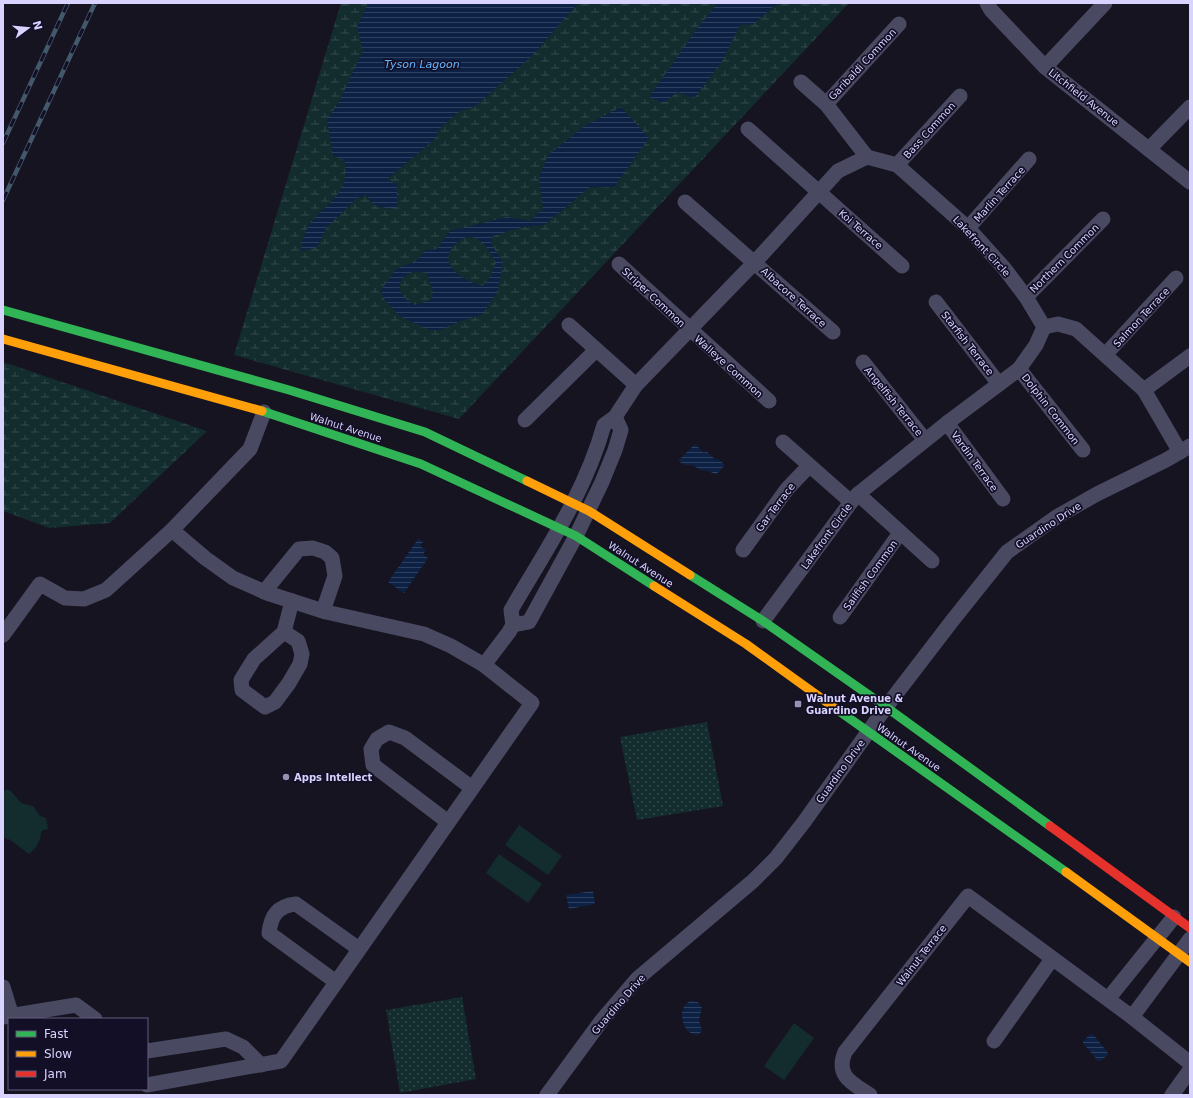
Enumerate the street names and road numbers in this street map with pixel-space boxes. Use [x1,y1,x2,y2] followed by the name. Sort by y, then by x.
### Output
[827,26,898,102] street label: Garibaldi Common
[1046,67,1121,128] street label: Litchfield Avenue
[901,100,957,161] street label: Bass Common
[972,165,1027,224] street label: Marlin Terrace
[836,207,885,251] street label: Koi Terrace
[951,214,1012,279] street label: Lakefront Circle
[1028,222,1101,295] street label: Northern Common
[620,265,687,329] street label: Striper Common
[759,265,828,329] street label: Albacore Terrace
[1111,285,1172,349] street label: Salmon Terrace
[939,309,996,377] street label: Starfish Terrace
[693,333,765,400] street label: Walleye Common
[862,364,925,438] street label: Angelfish Terrace
[1020,372,1082,447] street label: Dolphin Common
[308,411,383,444] street label: Walnut Avenue
[949,429,1000,493] street label: Vardin Terrace
[754,481,797,534] street label: Gar Terrace
[1014,500,1083,551] street label: Guardino Drive
[799,501,854,571] street label: Lakefront Circle
[841,538,900,613] street label: Sailfish Common
[606,539,675,589] street label: Walnut Avenue
[875,721,943,773] street label: Walnut Avenue
[814,737,867,805] street label: Guardino Drive
[894,923,949,988] street label: Walnut Terrace
[589,972,647,1036] street label: Guardino Drive

